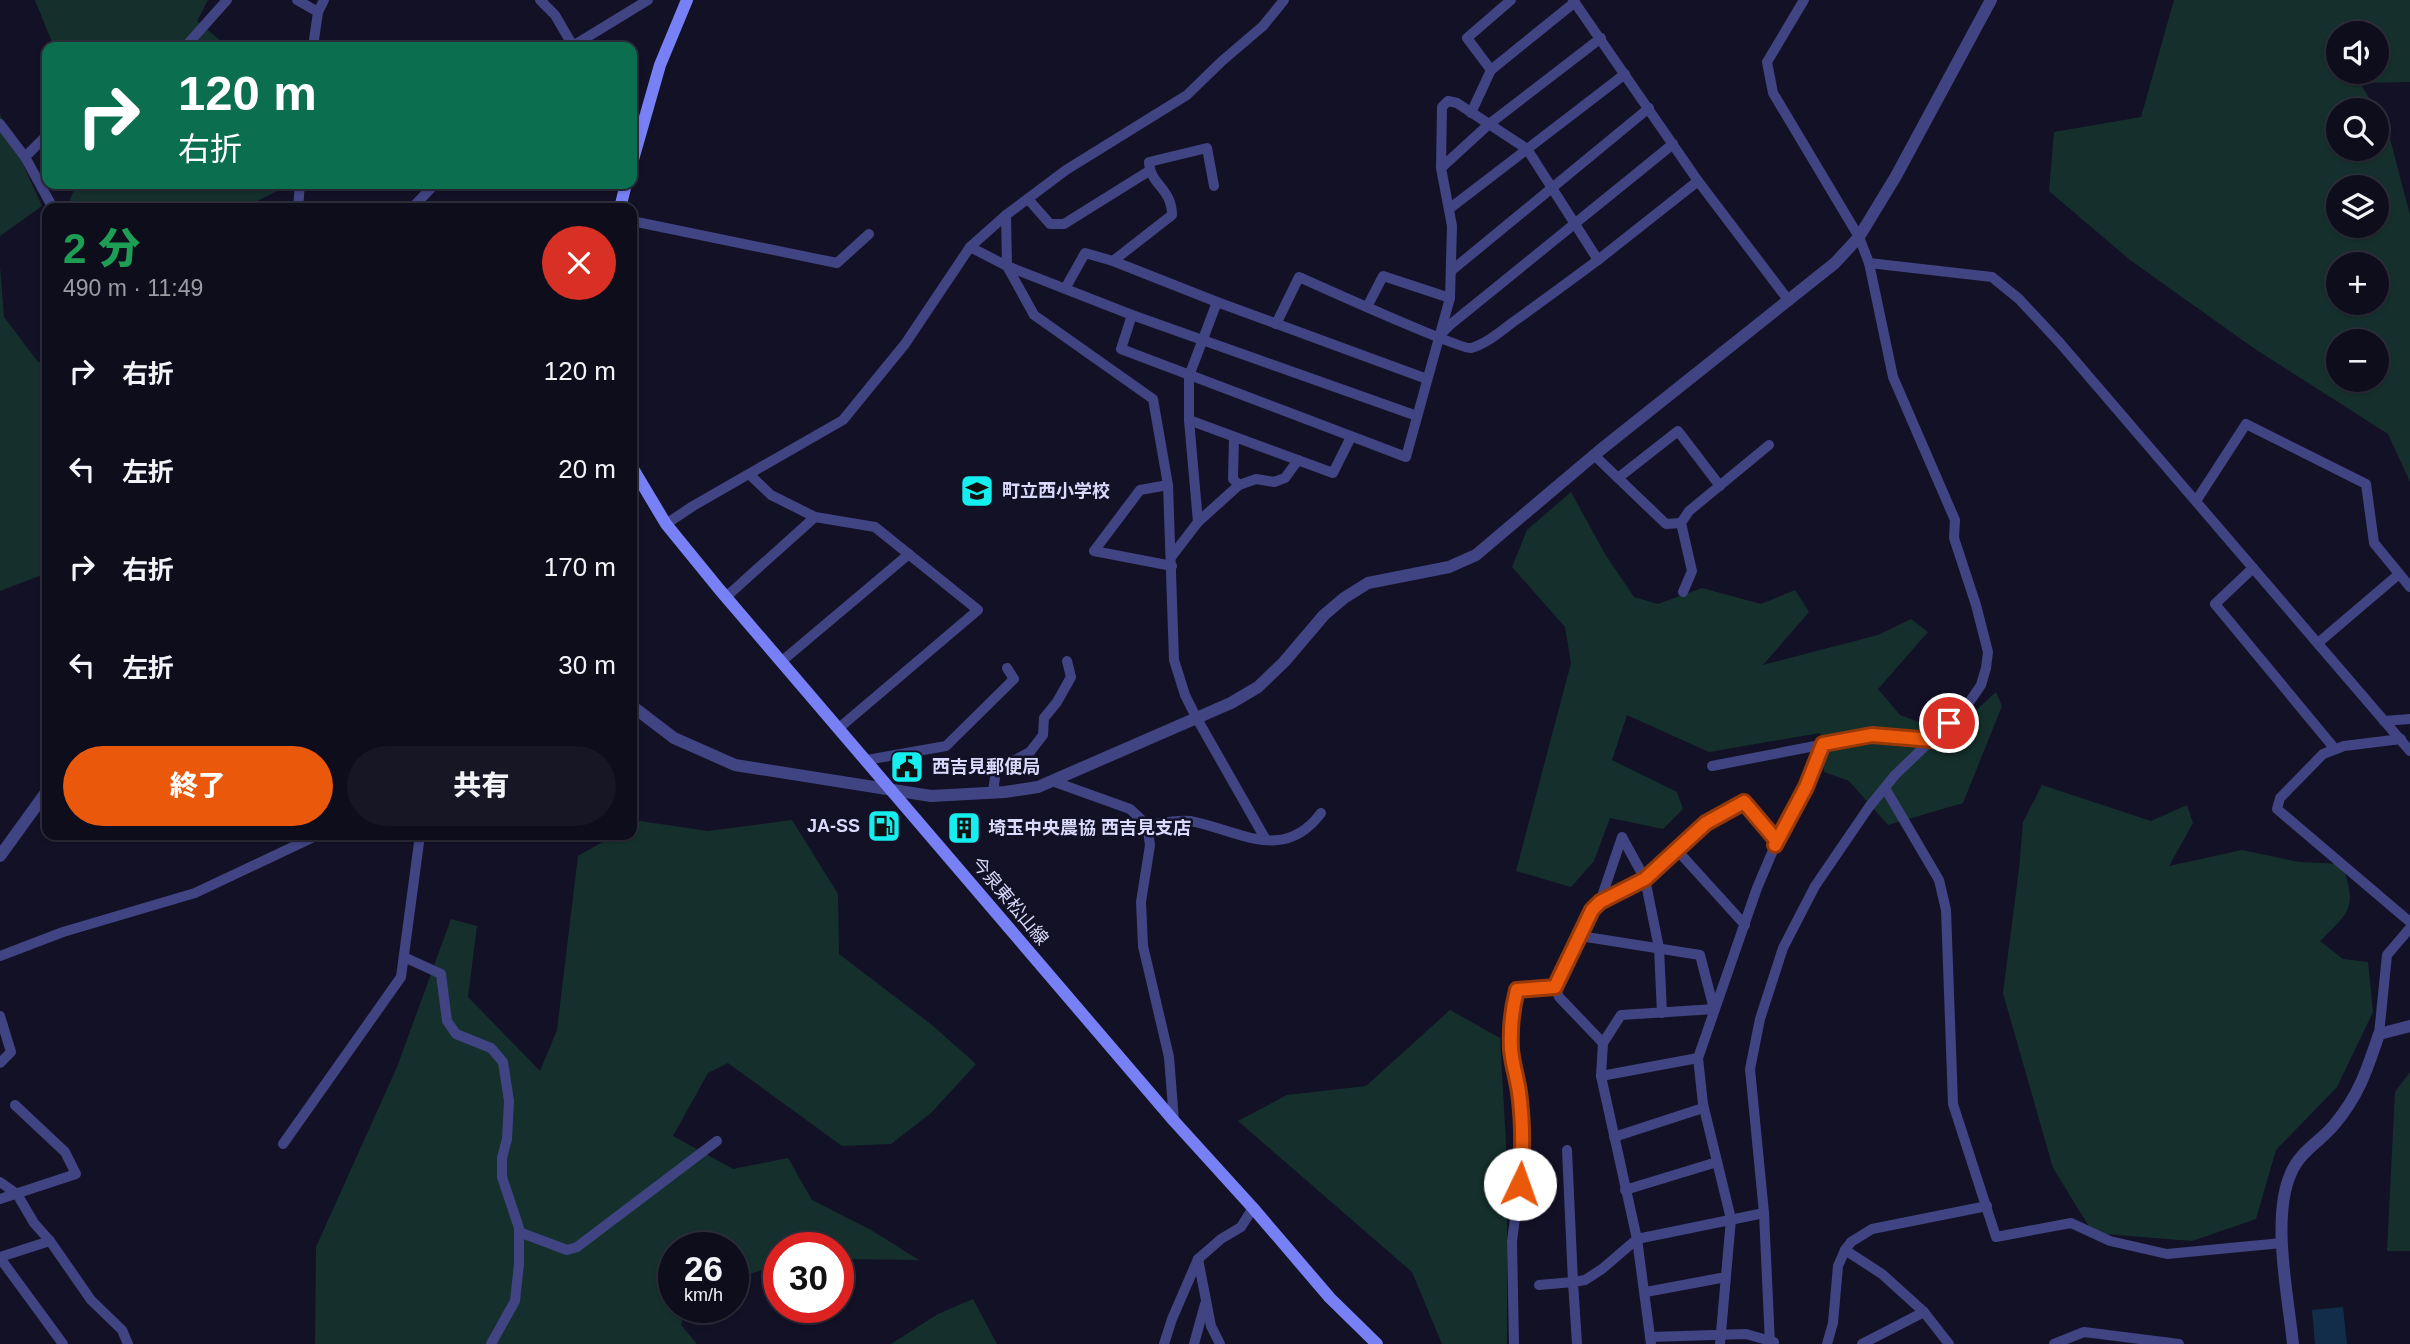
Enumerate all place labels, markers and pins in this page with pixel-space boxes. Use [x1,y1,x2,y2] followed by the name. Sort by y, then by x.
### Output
[958,472,996,510] school or university icon: 町立西小学校
[1002,481,1110,501] place label: 町立西小学校
[1919,693,1979,753] pin
[888,748,926,786] public building icon: 西吉見郵便局
[932,757,1040,777] place label: 西吉見郵便局
[865,807,903,845] fuel station icon: JA-SS
[945,809,983,847] building icon: 埼玉中央農協 西吉見支店
[807,816,860,836] place label: JA-SS
[988,818,1191,838] place label: 埼玉中央農協 西吉見支店

